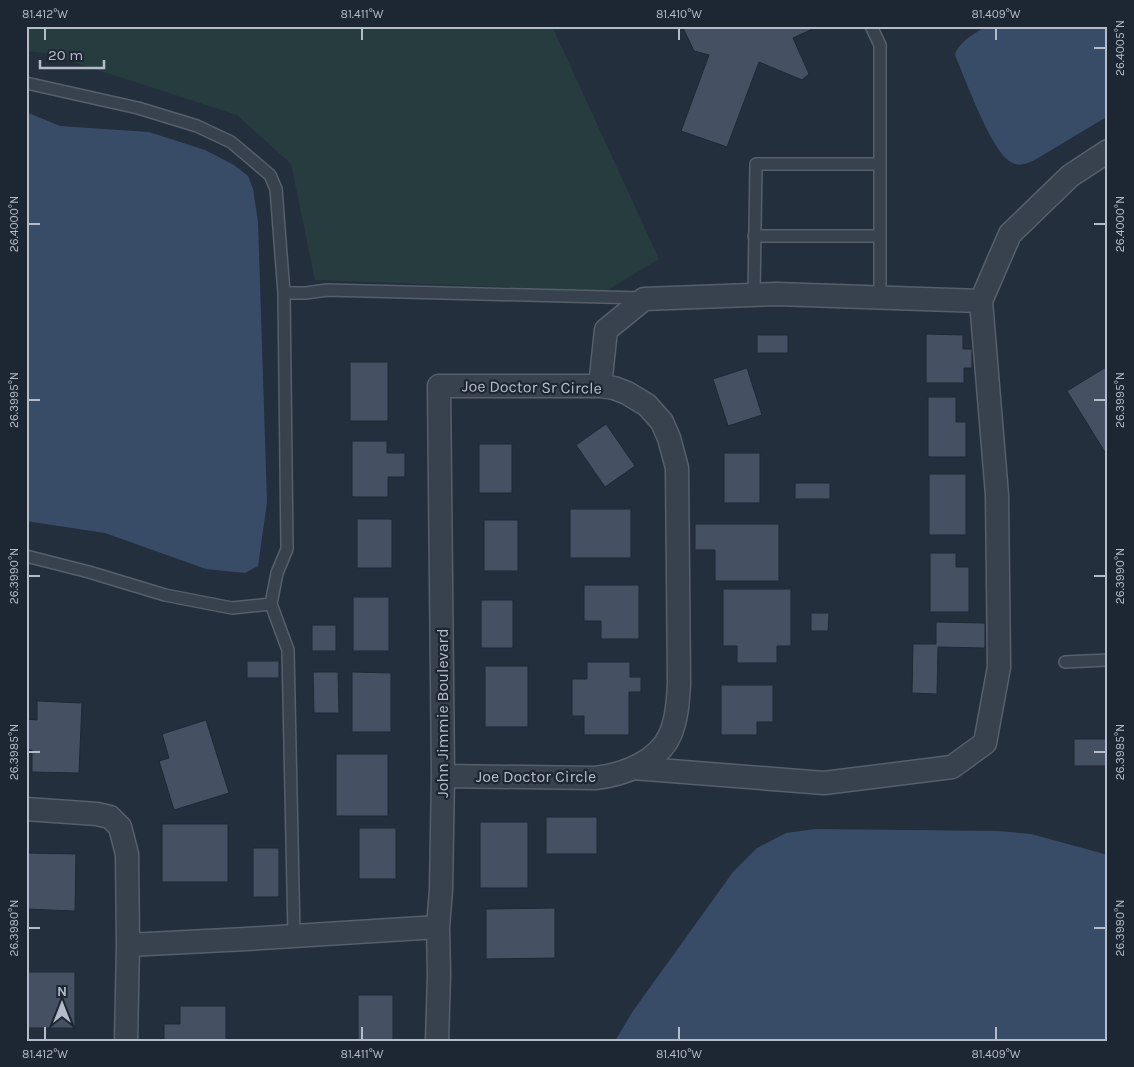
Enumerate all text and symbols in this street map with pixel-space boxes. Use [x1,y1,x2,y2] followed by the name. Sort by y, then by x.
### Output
[22,7,68,21] text: 81.412°W
[341,7,384,21] text: 81.411°W
[656,7,702,21] text: 81.410°W
[971,7,1021,21] text: 81.409°W
[1113,20,1127,76] text: 26.4005°N
[40,38,104,70] scale bar
[48,46,83,64] text: 20 m
[7,196,21,252] text: 26.4000°N
[1113,196,1127,252] text: 26.4000°N
[7,372,21,428] text: 26.3995°N
[1113,372,1127,428] text: 26.3995°N
[462,376,602,398] street label: Joe Doctor Sr Circle
[7,548,21,604] text: 26.3990°N
[1113,548,1127,604] text: 26.3990°N
[433,628,452,798] street label: John Jimmie Boulevard
[7,724,21,780] text: 26.3985°N
[1113,724,1127,780] text: 26.3985°N
[476,767,596,786] street label: Joe Doctor Circle
[7,900,21,956] text: 26.3980°N
[1113,900,1127,956] text: 26.3980°N
[38,980,88,1030] north arrow
[57,983,67,1000] text: N
[22,1047,68,1061] text: 81.412°W
[341,1047,384,1061] text: 81.411°W
[656,1047,702,1061] text: 81.410°W
[971,1047,1021,1061] text: 81.409°W

